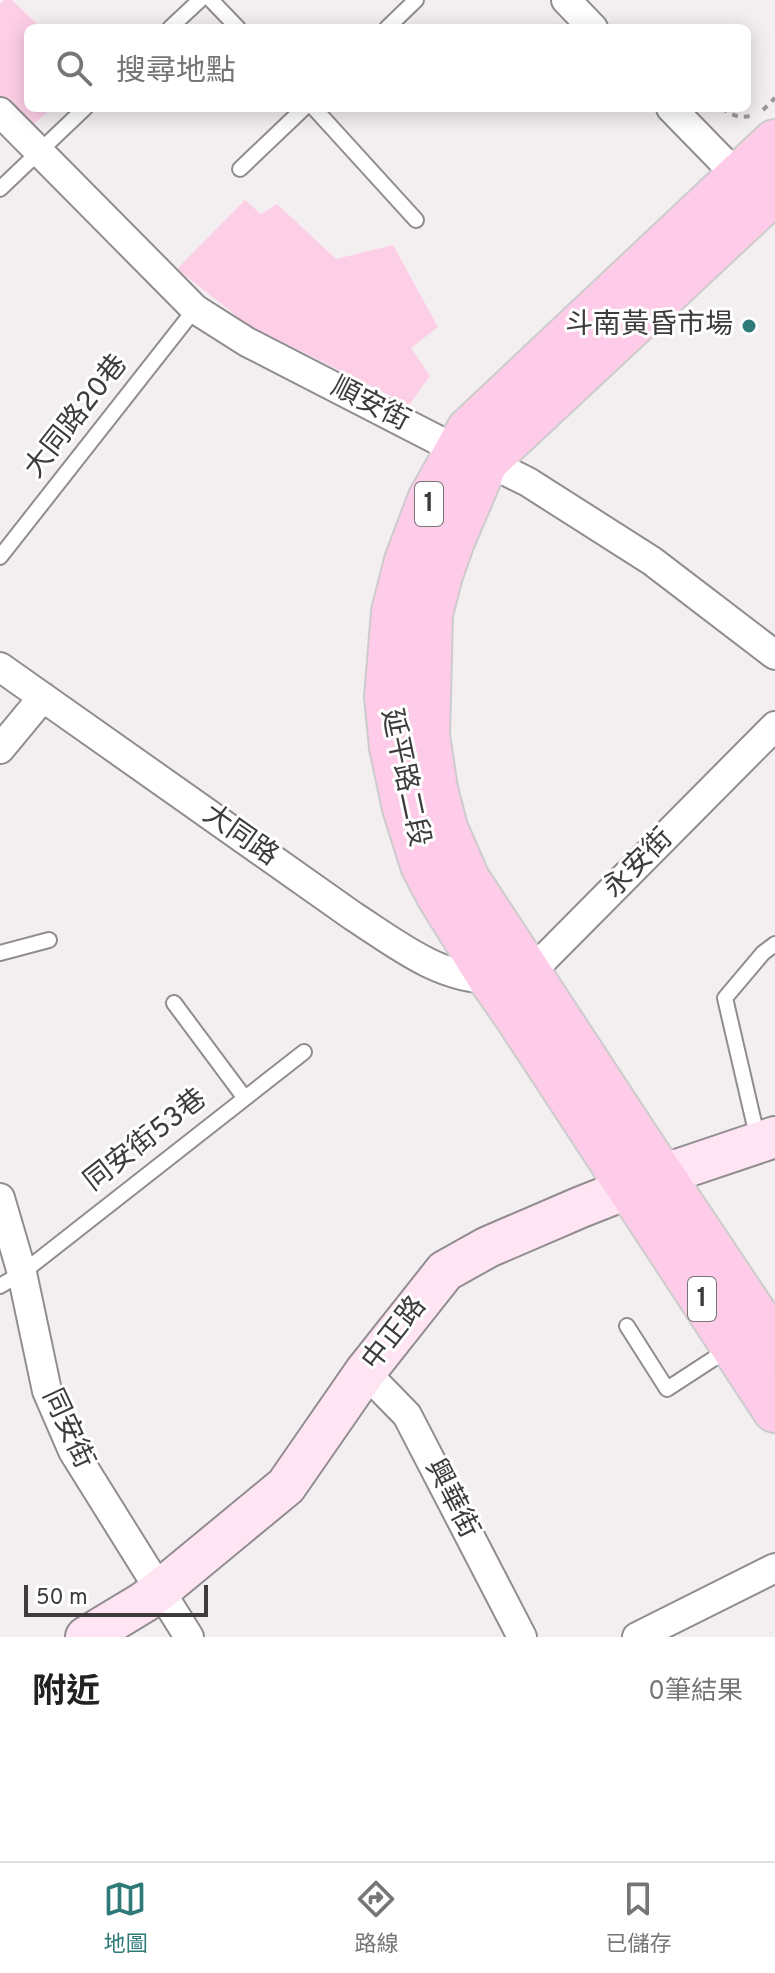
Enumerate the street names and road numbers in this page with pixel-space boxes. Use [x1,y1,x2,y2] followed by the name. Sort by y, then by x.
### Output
[18,348,136,486] street label: 大同路20巷
[324,370,416,440] street label: 順安街
[415,482,443,526] road number: 1
[372,706,436,850] street label: 延平路二段
[195,797,285,875] street label: 大同路
[597,822,681,906] street label: 永安街
[77,1082,215,1200] street label: 同安街53巷
[688,1277,716,1321] road number: 1
[355,1290,435,1378] street label: 中正路
[33,1383,101,1475] street label: 同安街
[416,1453,486,1545] street label: 興華街

